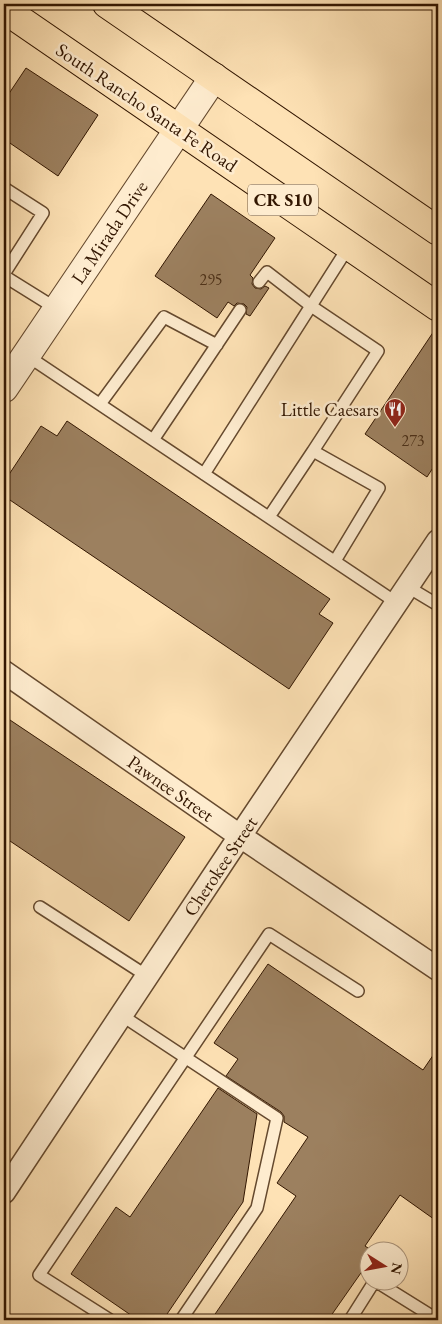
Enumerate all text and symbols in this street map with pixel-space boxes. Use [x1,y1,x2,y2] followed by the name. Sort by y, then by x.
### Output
[51,37,243,178] street label: South Rancho Santa Fe Road
[66,176,153,289] street label: La Mirada Drive
[248,184,318,216] road number: CR S10
[199,269,223,290] house number: 295
[281,397,379,422] place label: Little Caesars
[383,397,407,428] restaurant icon: Little Caesars
[401,430,425,451] house number: 273
[123,750,219,827] street label: Pawnee Street
[178,812,263,921] street label: Cherokee Street
[360,1242,410,1292] north arrow
[387,1261,407,1276] text: N

